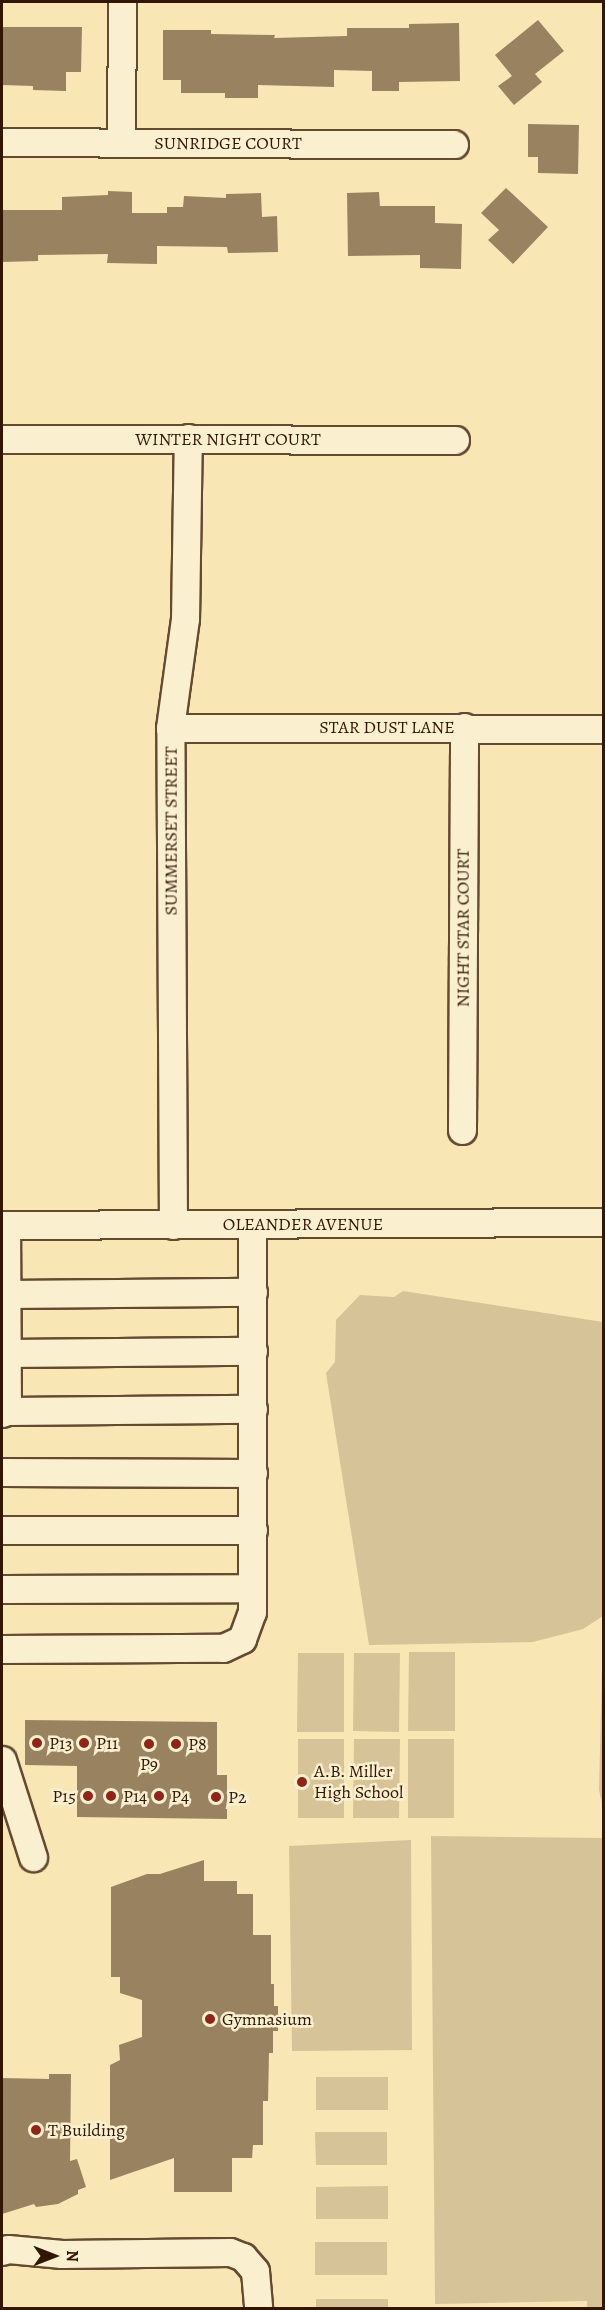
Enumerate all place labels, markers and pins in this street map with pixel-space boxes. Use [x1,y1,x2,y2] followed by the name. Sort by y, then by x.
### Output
[49,1732,73,1754] place label: P13
[96,1732,118,1754] place label: P11
[188,1733,207,1755] place label: P8
[30,1736,44,1750] marker: P13
[77,1736,91,1750] marker: P11
[142,1737,156,1751] marker: P9
[169,1737,183,1751] marker: P8
[140,1753,158,1775] place label: P9
[314,1761,403,1804] place label: A.B. Miller High School
[295,1775,309,1789] marker: A.B. Miller High School
[52,1785,76,1807] place label: P15
[123,1785,147,1807] place label: P14
[171,1785,189,1807] place label: P4
[228,1786,246,1808] place label: P2
[81,1789,95,1803] marker: P15
[104,1789,118,1803] marker: P14
[152,1789,166,1803] marker: P4
[209,1790,223,1804] marker: P2
[222,2008,312,2030] place label: Gymnasium
[203,2012,217,2026] marker: Gymnasium
[48,2119,125,2141] place label: T Building
[29,2123,43,2137] marker: T Building

